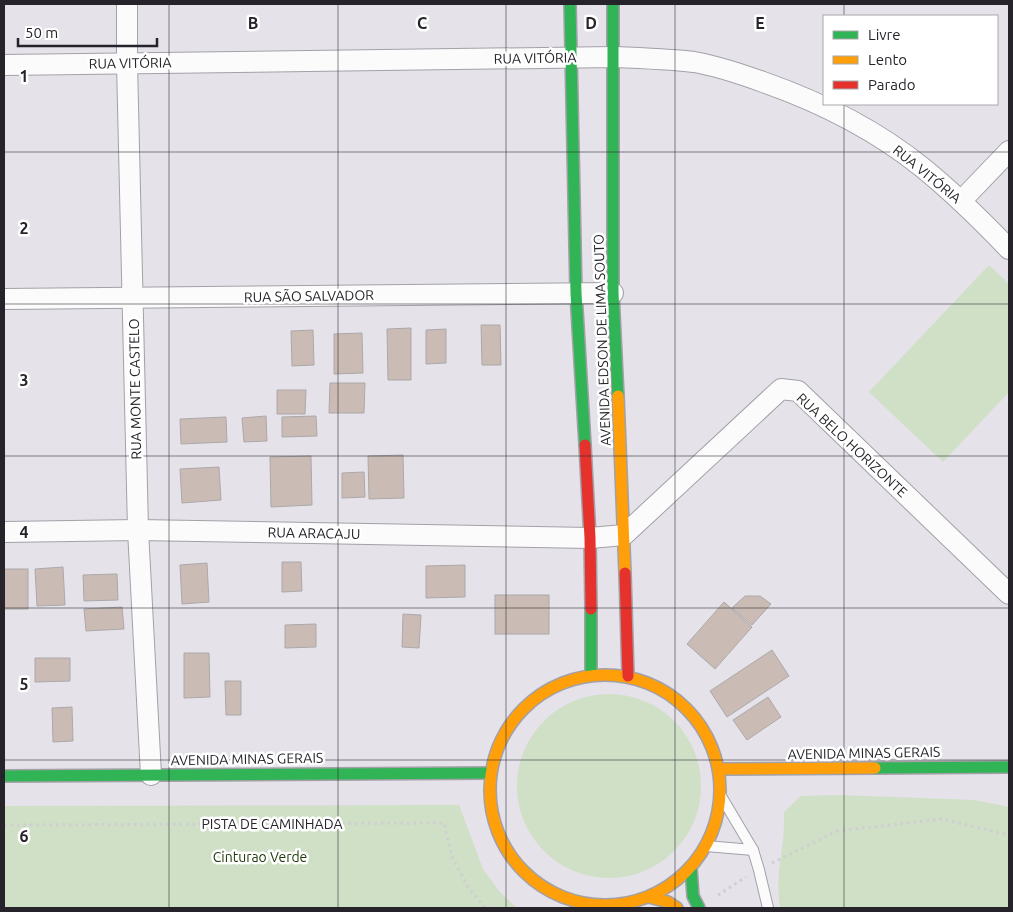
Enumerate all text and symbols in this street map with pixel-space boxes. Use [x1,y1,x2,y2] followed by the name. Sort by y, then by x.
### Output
[248,14,258,32] text: B
[417,14,427,32] text: C
[585,14,597,32] text: D
[755,14,765,32] text: E
[18,15,156,47] scale bar
[823,15,998,105] legend
[25,24,58,41] text: 50 m
[868,26,901,43] text: Livre
[493,48,577,67] street label: RUA VITÓRIA
[868,51,907,68] text: Lento
[88,53,172,72] street label: RUA VITÓRIA
[19,67,29,85] text: 1
[868,76,915,93] text: Parado
[890,141,965,206] street label: RUA VITÓRIA
[19,219,29,237] text: 2
[590,234,614,446] street label: AVENIDA EDSON DE LIMA SOUTO
[244,286,374,305] street label: RUA SÃO SALVADOR
[126,318,144,460] street label: RUA MONTE CASTELO
[19,371,29,389] text: 3
[793,390,911,500] street label: RUA BELO HORIZONTE
[19,523,29,541] text: 4
[268,524,360,542] street label: RUA ARACAJU
[19,675,29,693] text: 5
[788,744,940,762] street label: AVENIDA MINAS GERAIS
[171,750,323,768] street label: AVENIDA MINAS GERAIS
[202,816,342,832] street label: PISTA DE CAMINHADA
[19,827,29,845] text: 6
[213,849,307,865] park label: Cinturao Verde

